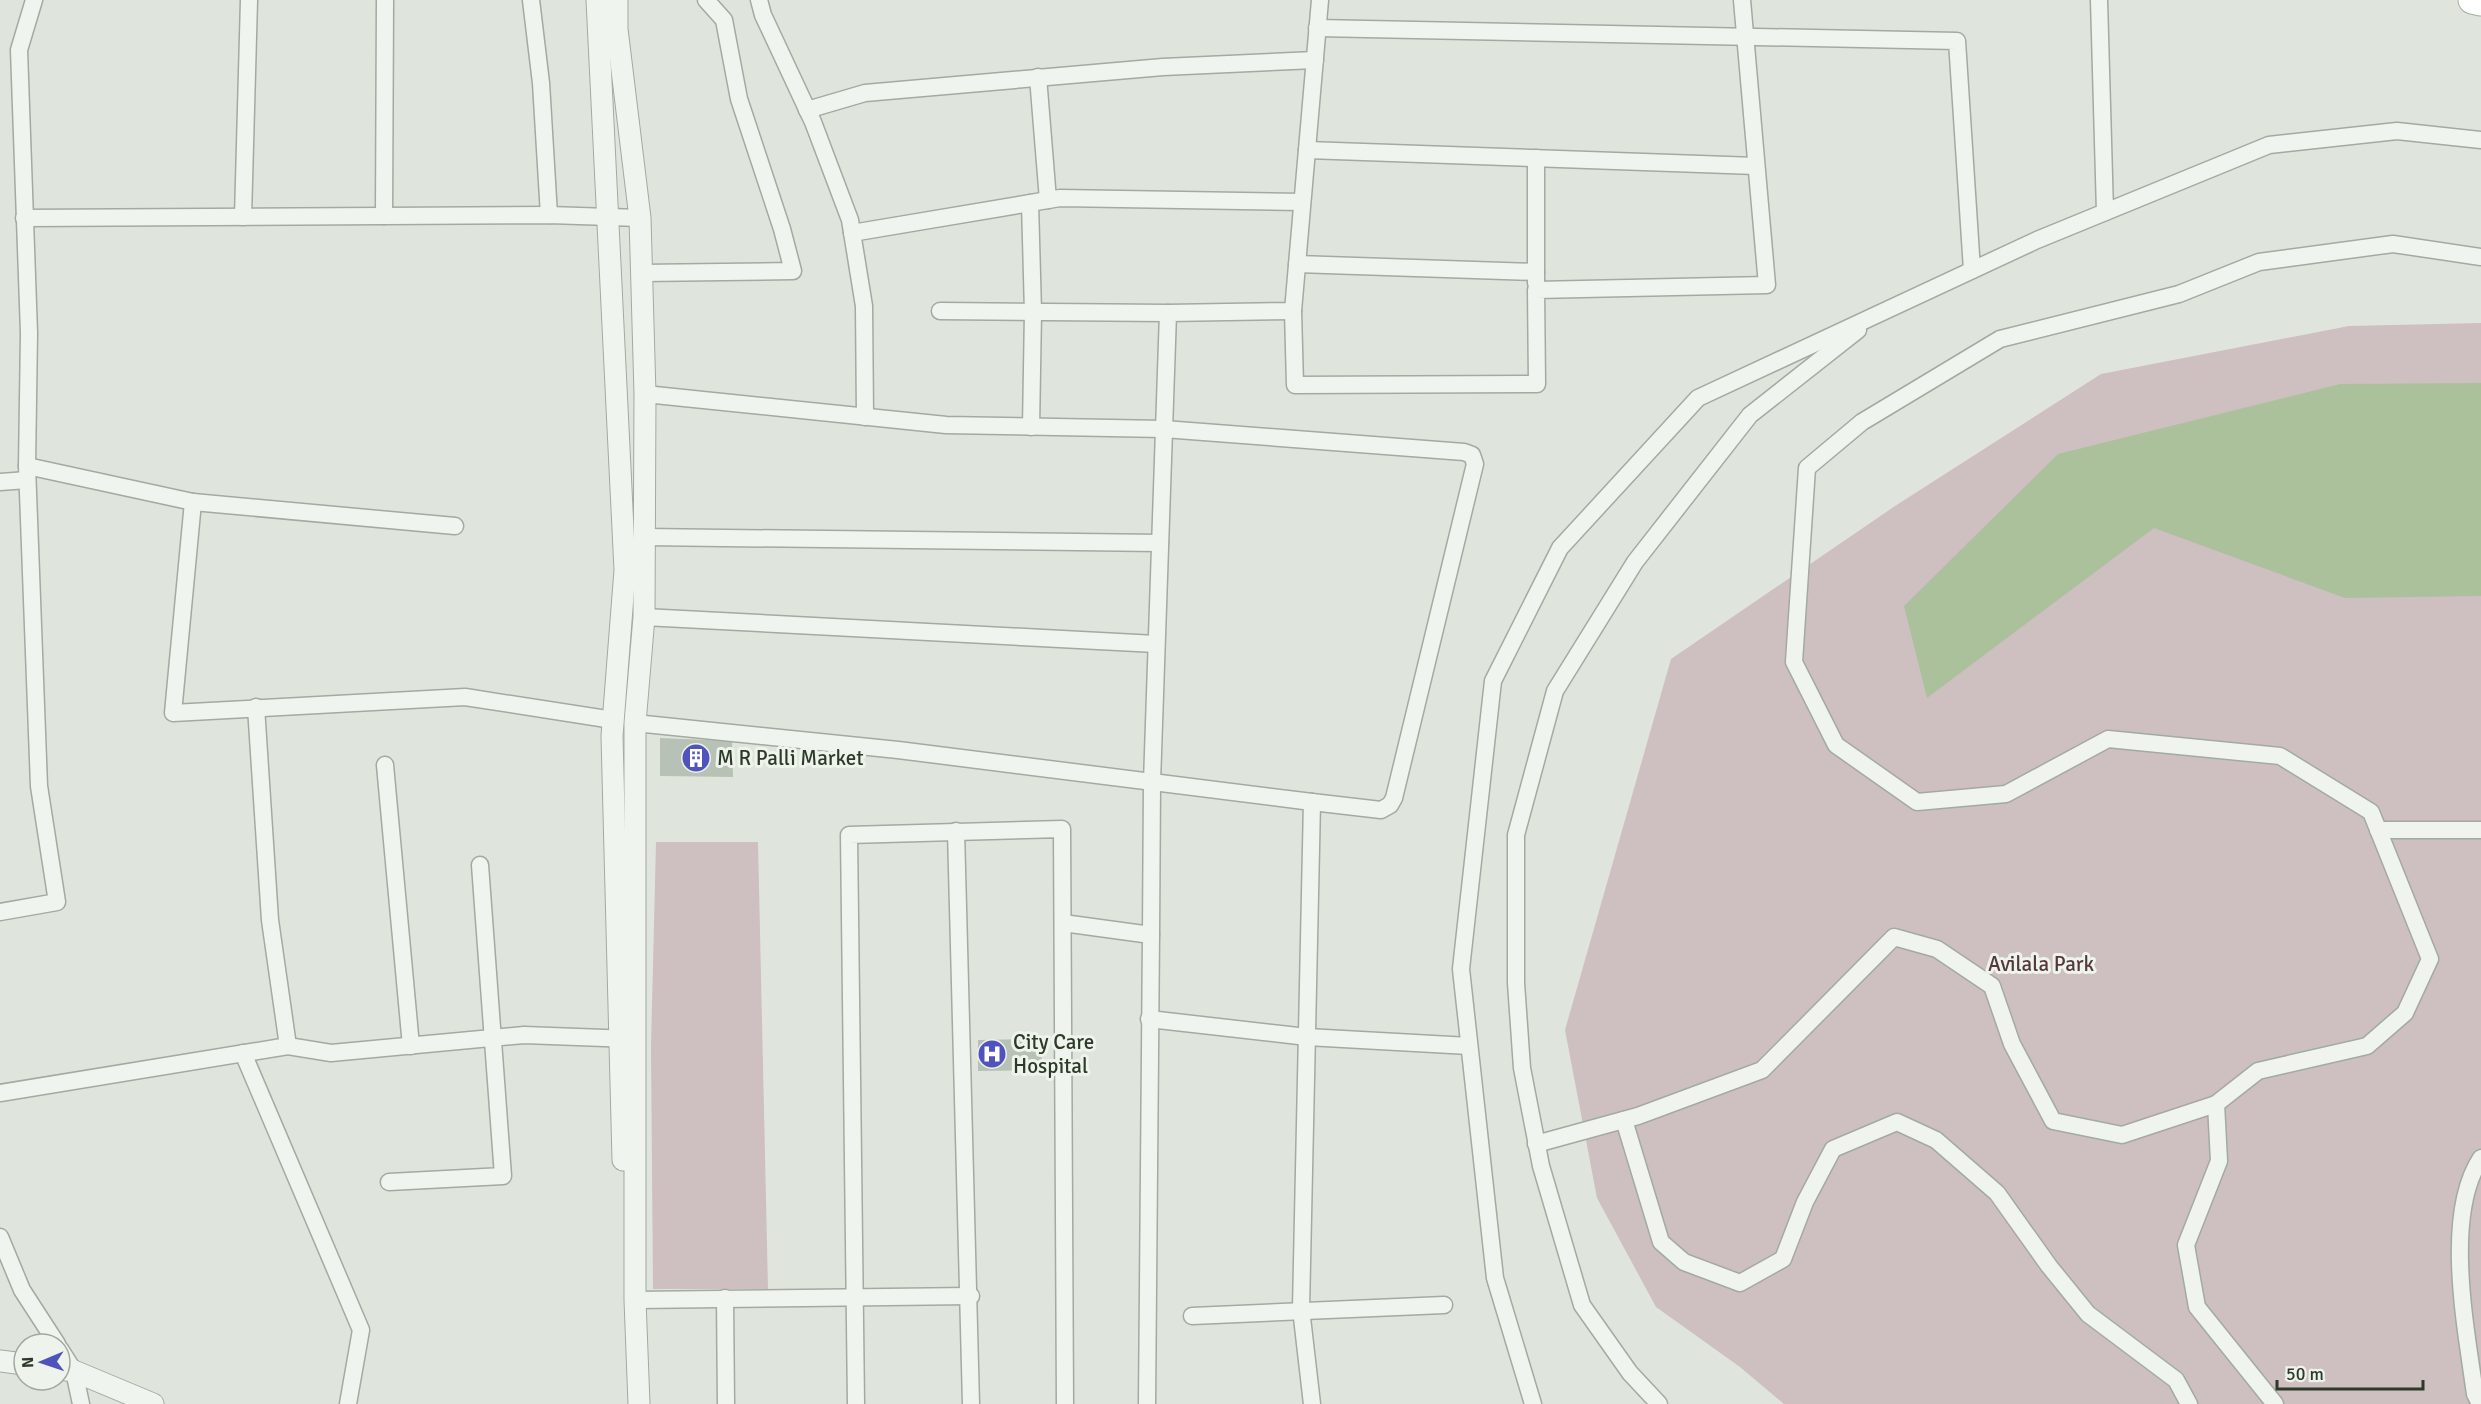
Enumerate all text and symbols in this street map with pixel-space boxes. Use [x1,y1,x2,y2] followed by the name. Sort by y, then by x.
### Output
[680,742,712,774] building icon: M R Palli Market
[717,745,864,771] place label: M R Palli Market
[1988,951,2095,977] park label: Avilala Park
[1013,1029,1094,1079] place label: City Care Hospital
[976,1038,1008,1070] hospital icon: City Care Hospital
[12,1332,72,1392] north arrow
[2277,1353,2422,1391] scale bar
[18,1357,38,1368] text: N
[2286,1363,2324,1385] text: 50 m

